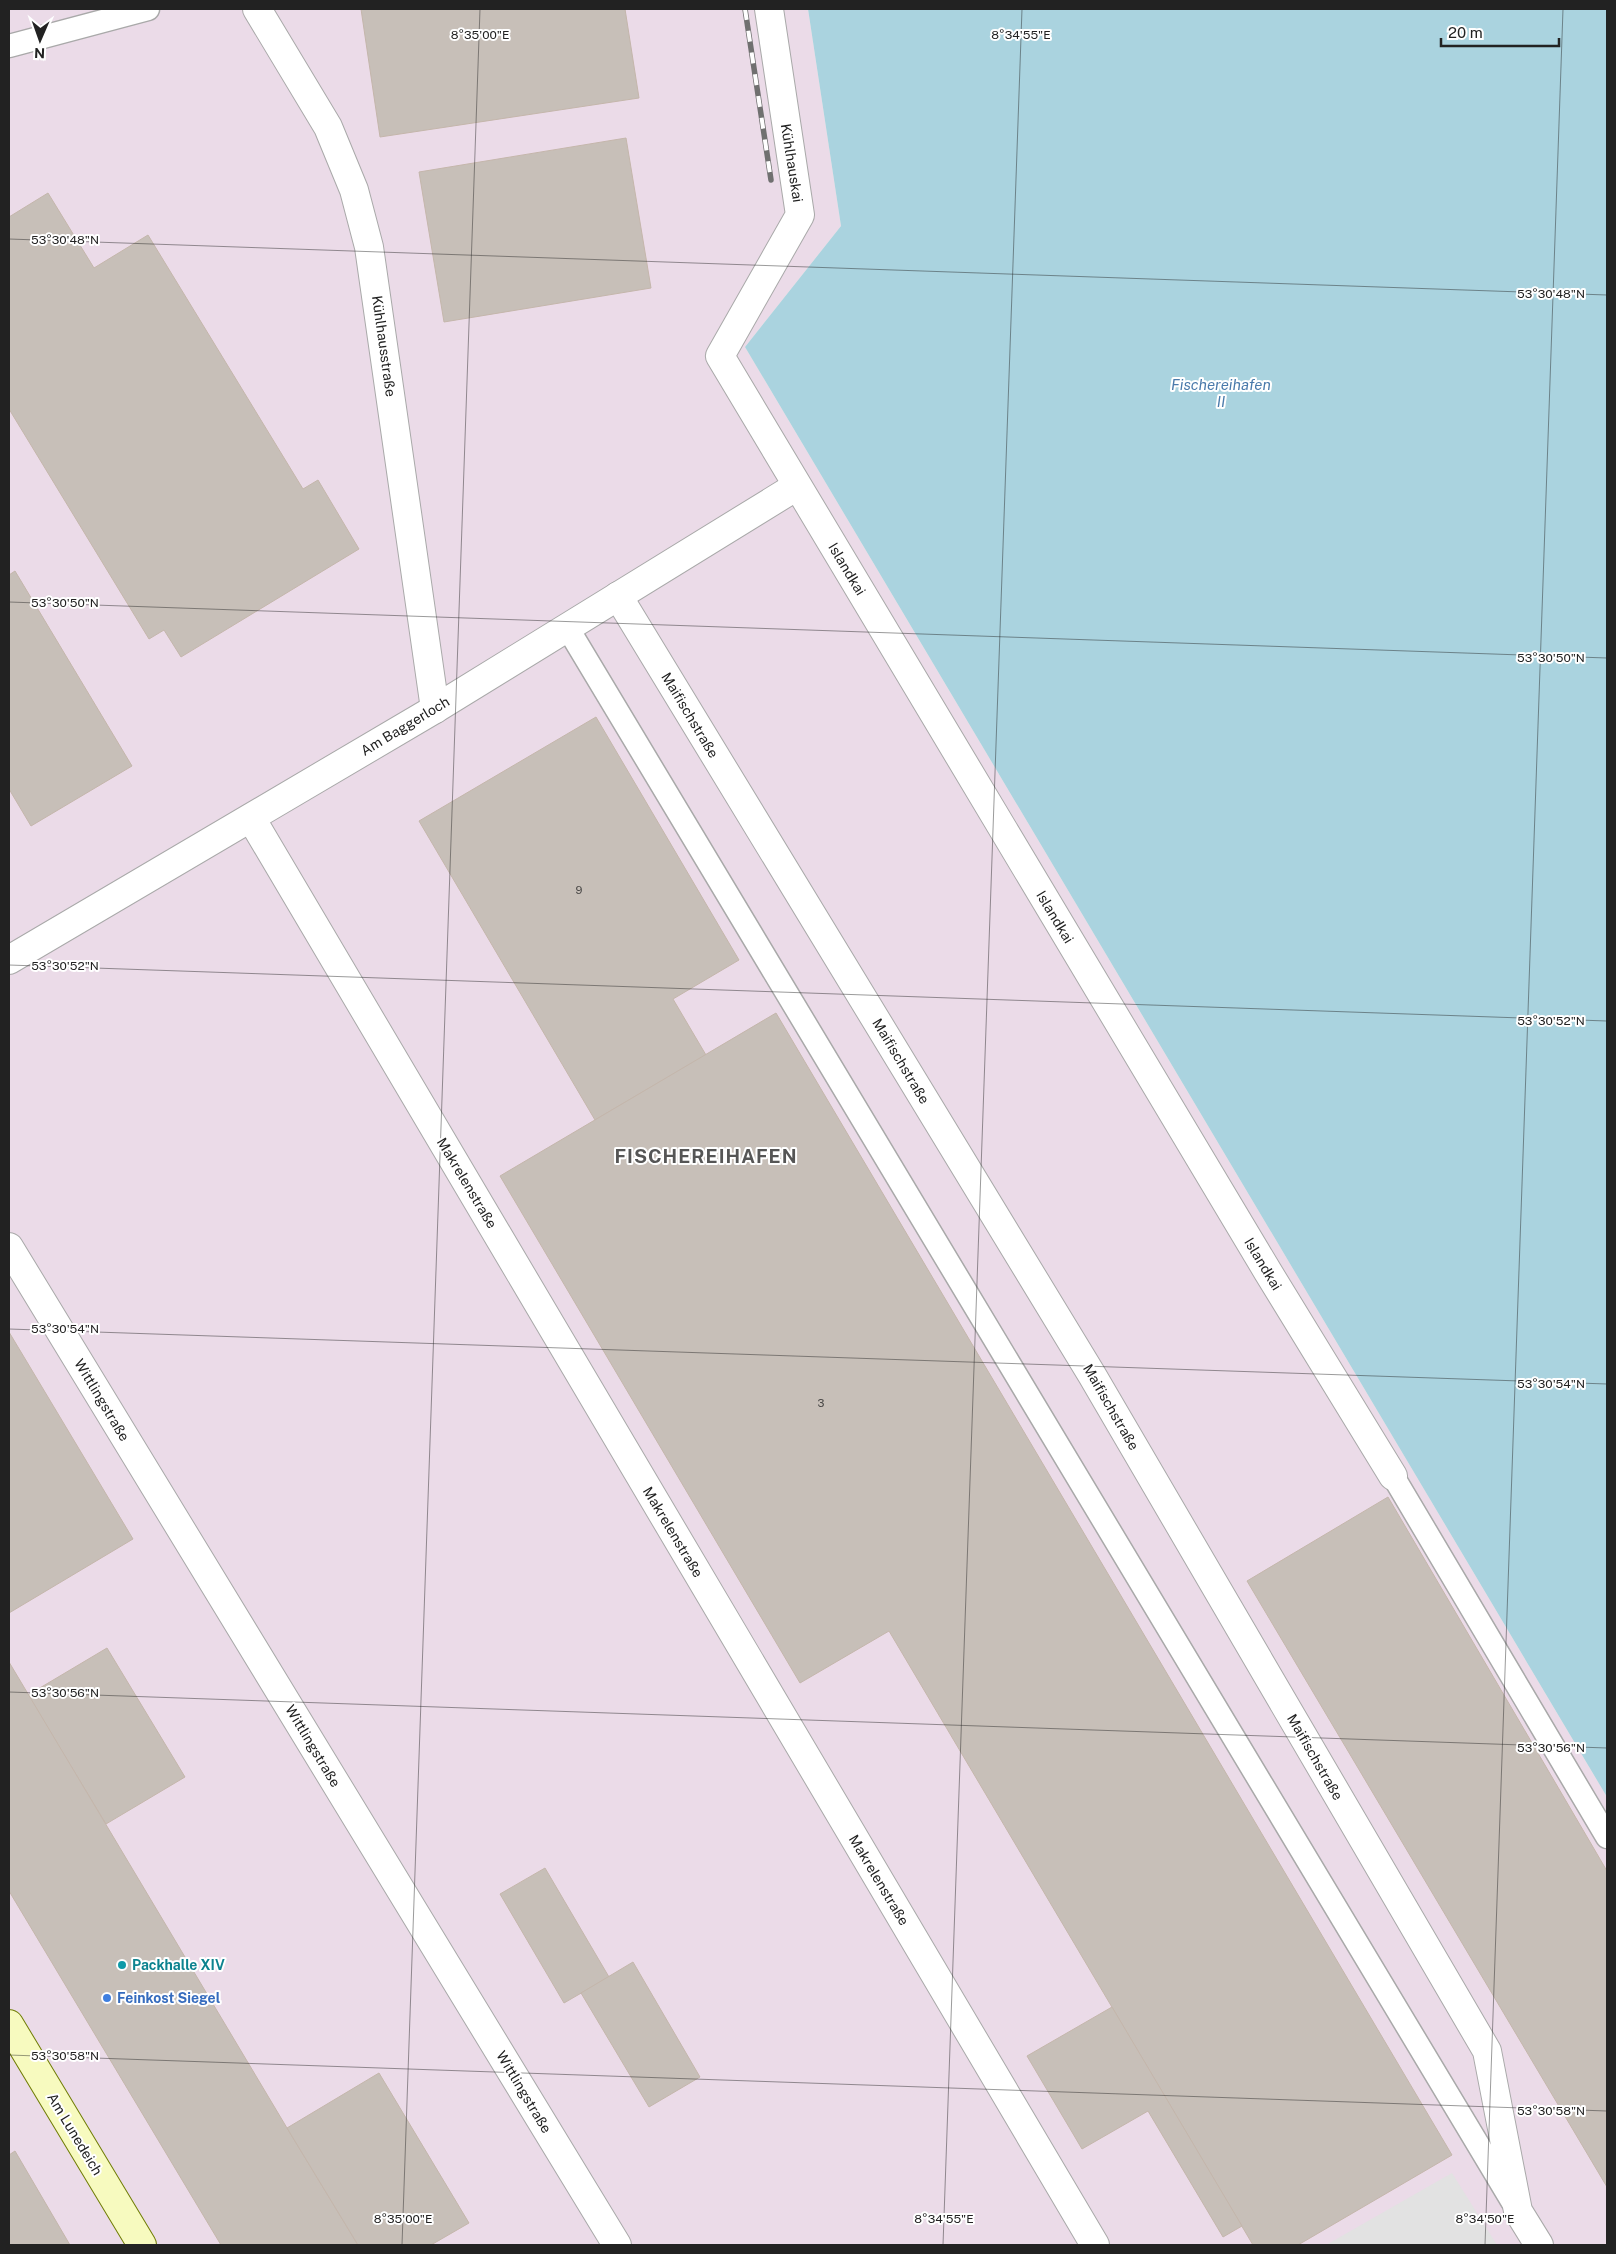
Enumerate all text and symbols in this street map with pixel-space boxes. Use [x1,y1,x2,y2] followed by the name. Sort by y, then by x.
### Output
[15,15,65,65] north arrow
[1441,15,1558,47] scale bar
[1448,24,1483,41] text: 20 m
[451,28,509,42] text: 8°35'00"E
[991,28,1051,42] text: 8°34'55"E
[34,45,45,61] text: N
[778,123,806,203] street label: Kühlhauskai
[31,233,99,247] text: 53°30'48"N
[1517,287,1585,301] text: 53°30'48"N
[369,294,399,398] street label: Kühlhausstraße
[1171,376,1271,410] water label: Fischereihafen II
[825,540,869,598] street label: Islandkai
[31,596,99,610] text: 53°30'50"N
[1517,651,1585,665] text: 53°30'50"N
[658,669,722,761] street label: Maifischstraße
[358,693,452,759] street label: Am Baggerloch
[576,884,583,896] house number: 9
[1033,888,1077,946] street label: Islandkai
[31,959,99,973] text: 53°30'52"N
[1517,1014,1585,1028] text: 53°30'52"N
[869,1015,933,1107] street label: Maifischstraße
[434,1135,500,1231] street label: Makrelenstraße
[614,1145,798,1167] district label: FISCHEREIHAFEN
[1241,1235,1285,1293] street label: Islandkai
[31,1322,99,1336] text: 53°30'54"N
[71,1356,133,1444] street label: Wittlingstraße
[1080,1361,1142,1453] street label: Maifischstraße
[1517,1377,1585,1391] text: 53°30'54"N
[818,1397,825,1409] house number: 3
[640,1484,706,1580] street label: Makrelenstraße
[31,1686,99,1700] text: 53°30'56"N
[282,1702,344,1790] street label: Wittlingstraße
[1284,1711,1346,1803] street label: Maifischstraße
[1517,1741,1585,1755] text: 53°30'56"N
[846,1832,912,1928] street label: Makrelenstraße
[132,1957,225,1973] place label: Packhalle XIV
[116,1959,128,1971] marker: Packhalle XIV
[117,1990,221,2006] place label: Feinkost Siegel
[101,1992,113,2004] marker: Feinkost Siegel
[493,2048,555,2136] street label: Wittlingstraße
[31,2049,99,2063] text: 53°30'58"N
[44,2090,106,2178] street label: Am Lunedeich
[1517,2104,1585,2118] text: 53°30'58"N
[374,2212,432,2226] text: 8°35'00"E
[914,2212,974,2226] text: 8°34'55"E
[1456,2212,1514,2226] text: 8°34'50"E

